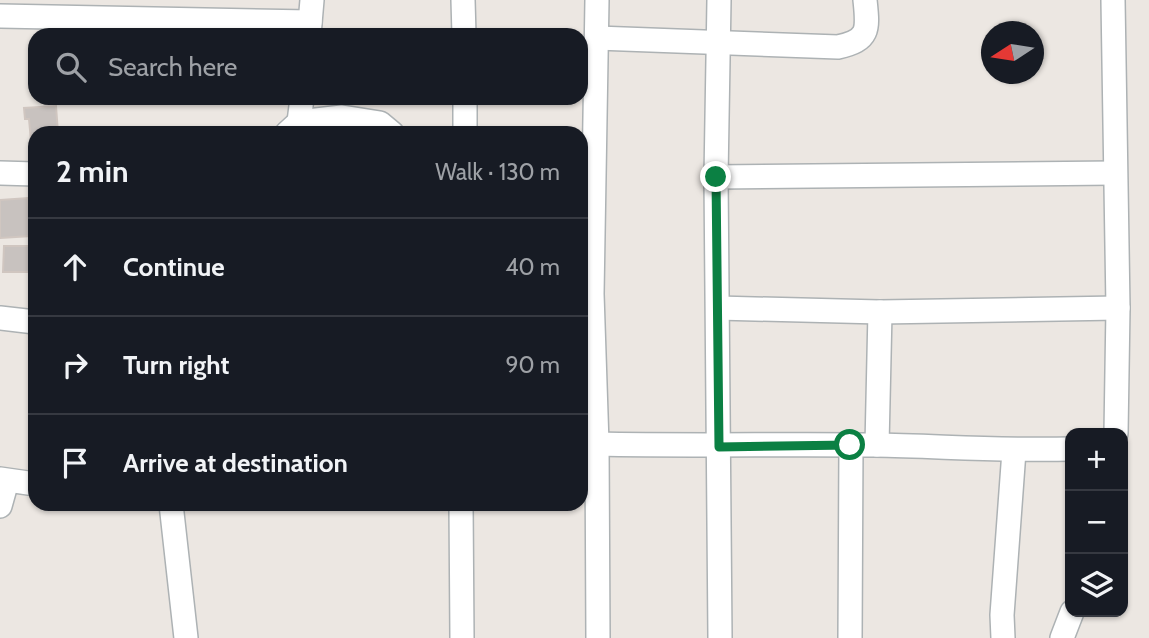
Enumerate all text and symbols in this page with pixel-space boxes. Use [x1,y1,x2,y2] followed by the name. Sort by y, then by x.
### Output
[981,21,1044,84] north arrow
[28,28,588,105] search box
[52,48,90,86] icon: search
[108,51,237,83] text: Search here
[56,153,128,190] text: 2 min
[435,158,560,186] text: Walk · 130 m
[700,161,731,192] route end
[56,248,94,286] icon: ahead
[123,251,225,283] text: Continue
[505,253,560,281] text: 40 m
[56,346,94,384] icon: right
[123,349,229,381] text: Turn right
[506,351,560,379] text: 90 m
[1065,428,1128,617] map controls
[1065,428,1128,491] button: +
[834,429,865,460] route start
[56,444,94,482] icon: arrive
[123,447,348,479] text: Arrive at destination
[1065,491,1128,554] button: −
[1065,554,1128,617] button: layers

